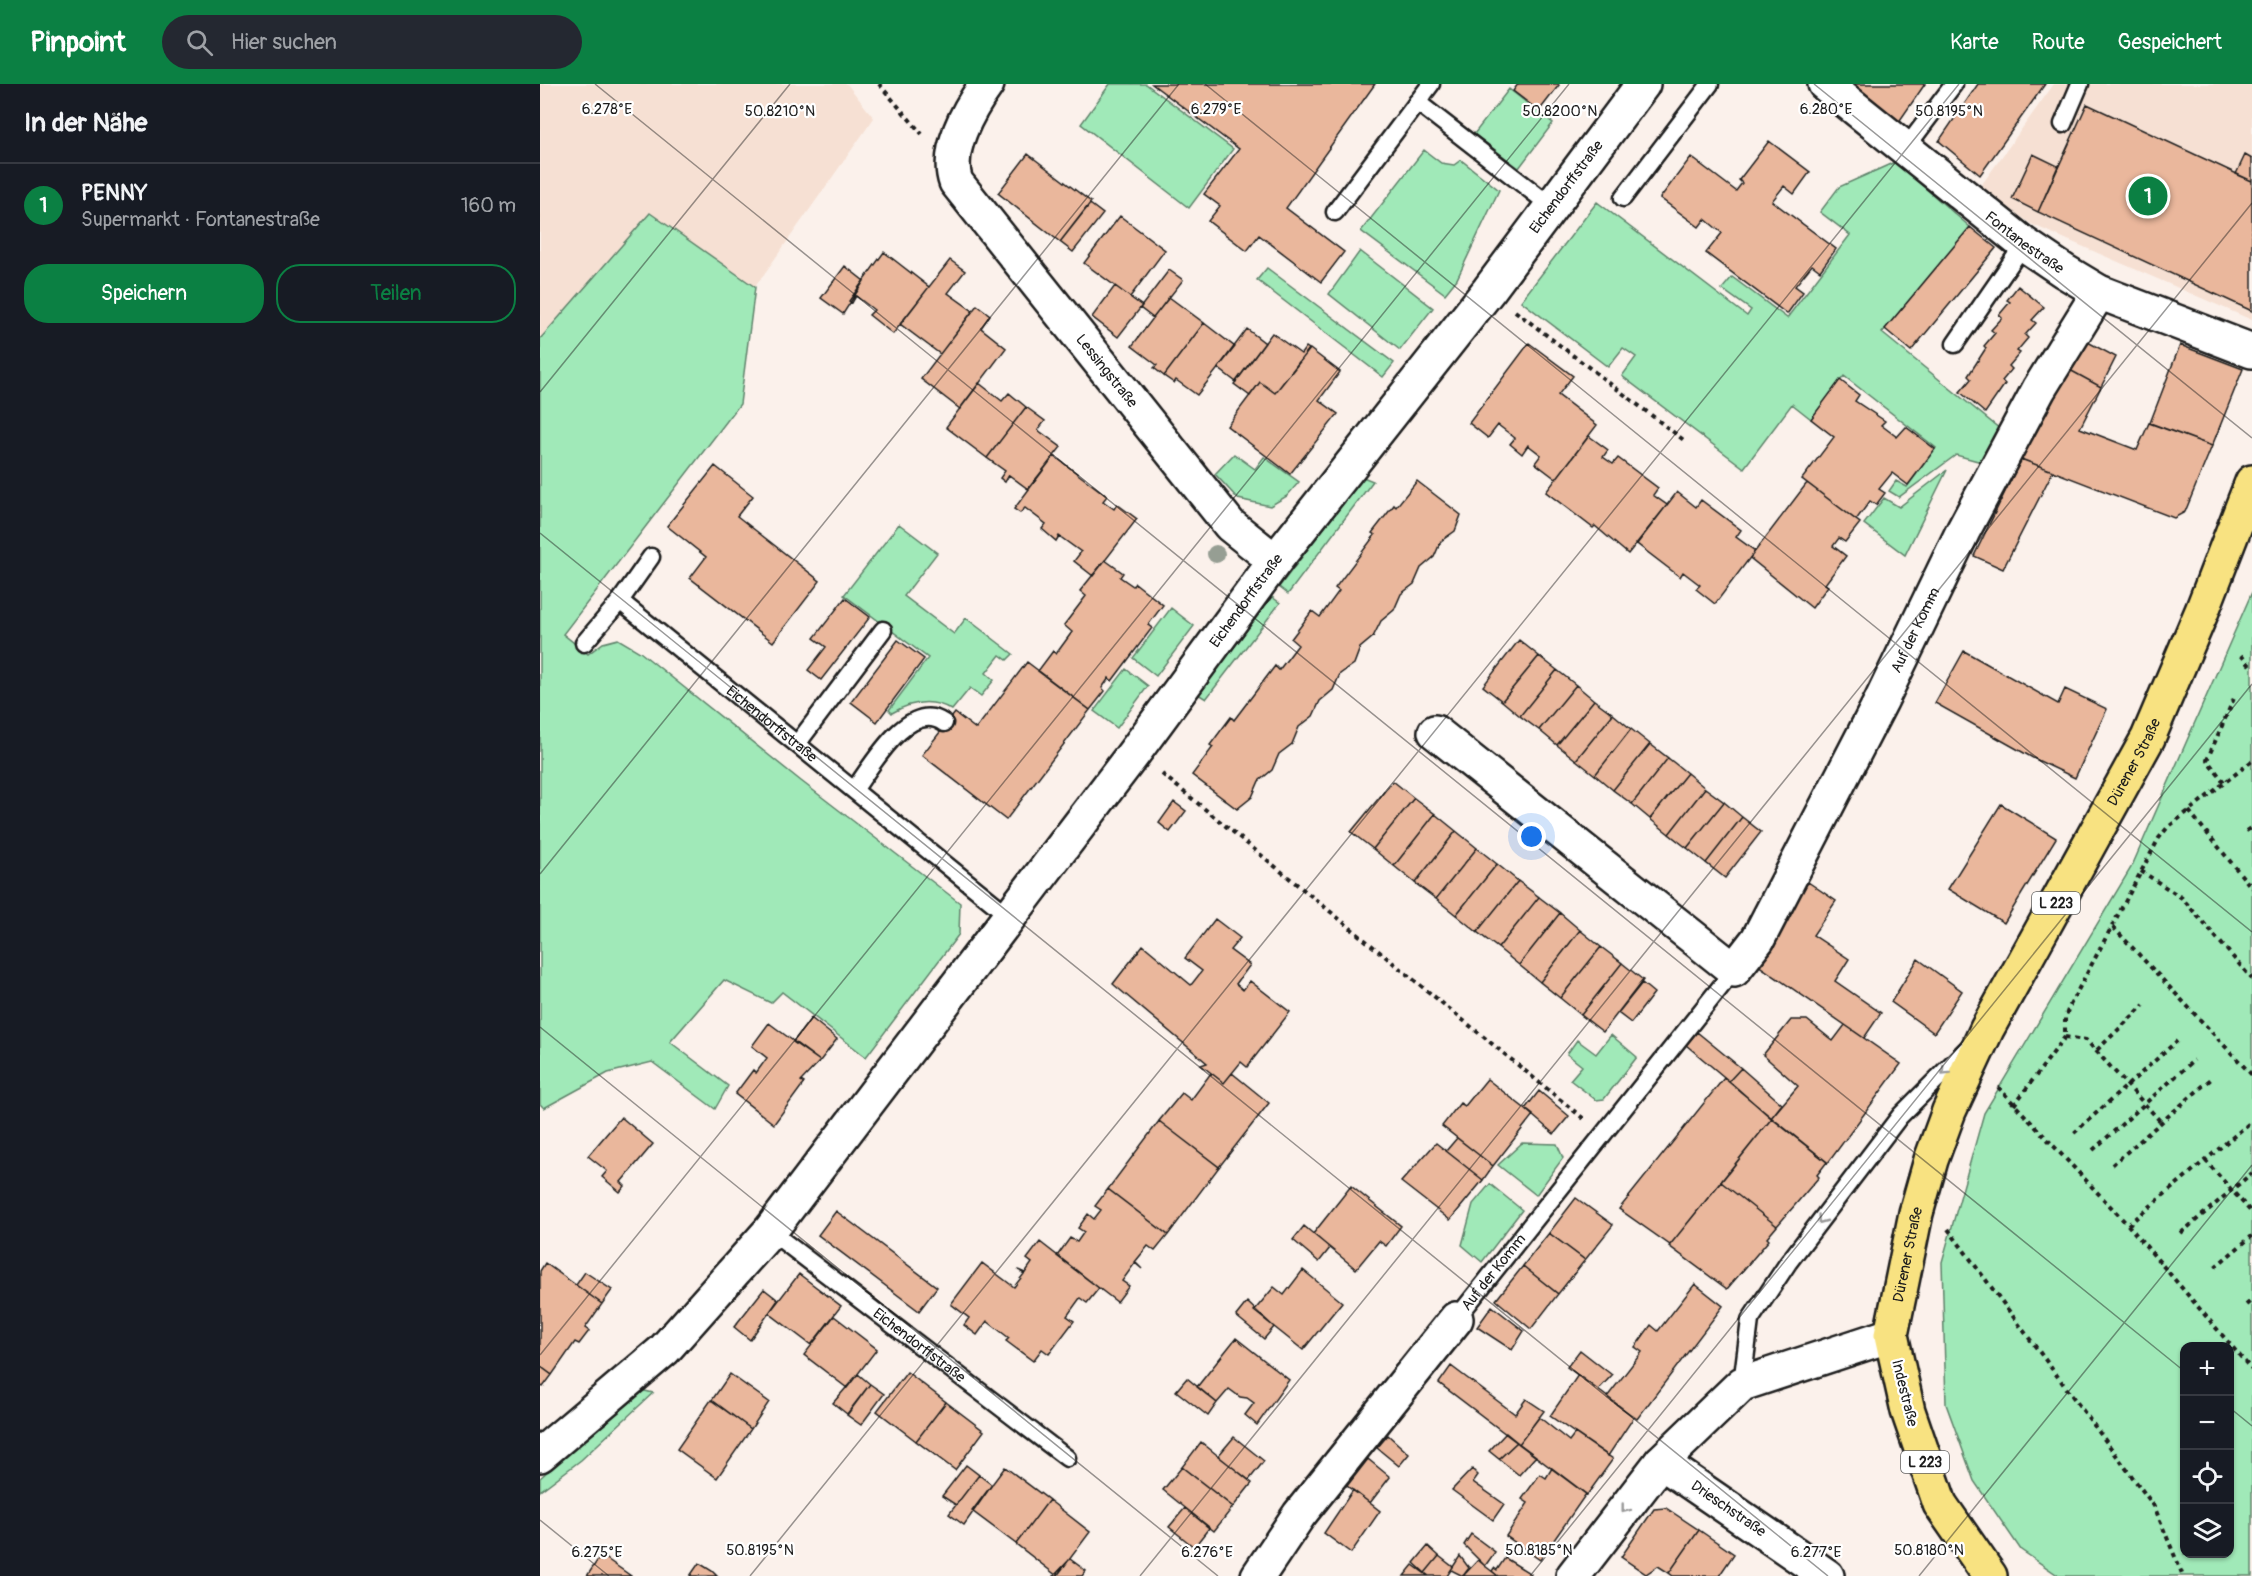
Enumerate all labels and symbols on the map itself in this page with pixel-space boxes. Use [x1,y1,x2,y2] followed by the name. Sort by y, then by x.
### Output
[582,100,632,119] text: 6.278°E
[1191,100,1241,119] text: 6.279°E
[1800,100,1852,119] text: 6.280°E
[745,102,815,121] text: 50.8210°N
[1523,102,1597,121] text: 50.8200°N
[1915,102,1983,121] text: 50.8195°N
[1525,136,1608,238] street label: Eichendorffstraße
[2128,174,2168,218] pin: 1
[1981,207,2068,279] street label: Fontanestraße
[1071,331,1142,412] street label: Lessingstraße
[1206,549,1288,651] street label: Eichendorffstraße
[1887,584,1944,676] street label: Auf der Komm
[722,682,821,767] street label: Eichendorffstraße
[2103,715,2166,809] street label: Dürener Straße
[1517,822,1546,851] your location
[2032,892,2080,914] road number: L 223
[1942,1063,1953,1074] one-way arrow
[1889,1204,1927,1304] street label: Dürener Straße
[1817,1213,1828,1224] one-way arrow
[1457,1230,1530,1315] street label: Auf der Komm
[869,1304,970,1387] street label: Eichendorffstraße
[1887,1358,1922,1429] street label: Indestraße
[1901,1451,1949,1473] road number: L 223
[1687,1476,1770,1542] street label: Drieschstraße
[1621,1502,1632,1513] one-way arrow
[726,1541,794,1560] text: 50.8195°N
[1505,1541,1573,1560] text: 50.8185°N
[1894,1541,1964,1560] text: 50.8180°N
[572,1543,623,1562] text: 6.275°E
[1181,1543,1233,1562] text: 6.276°E
[1791,1543,1842,1562] text: 6.277°E

